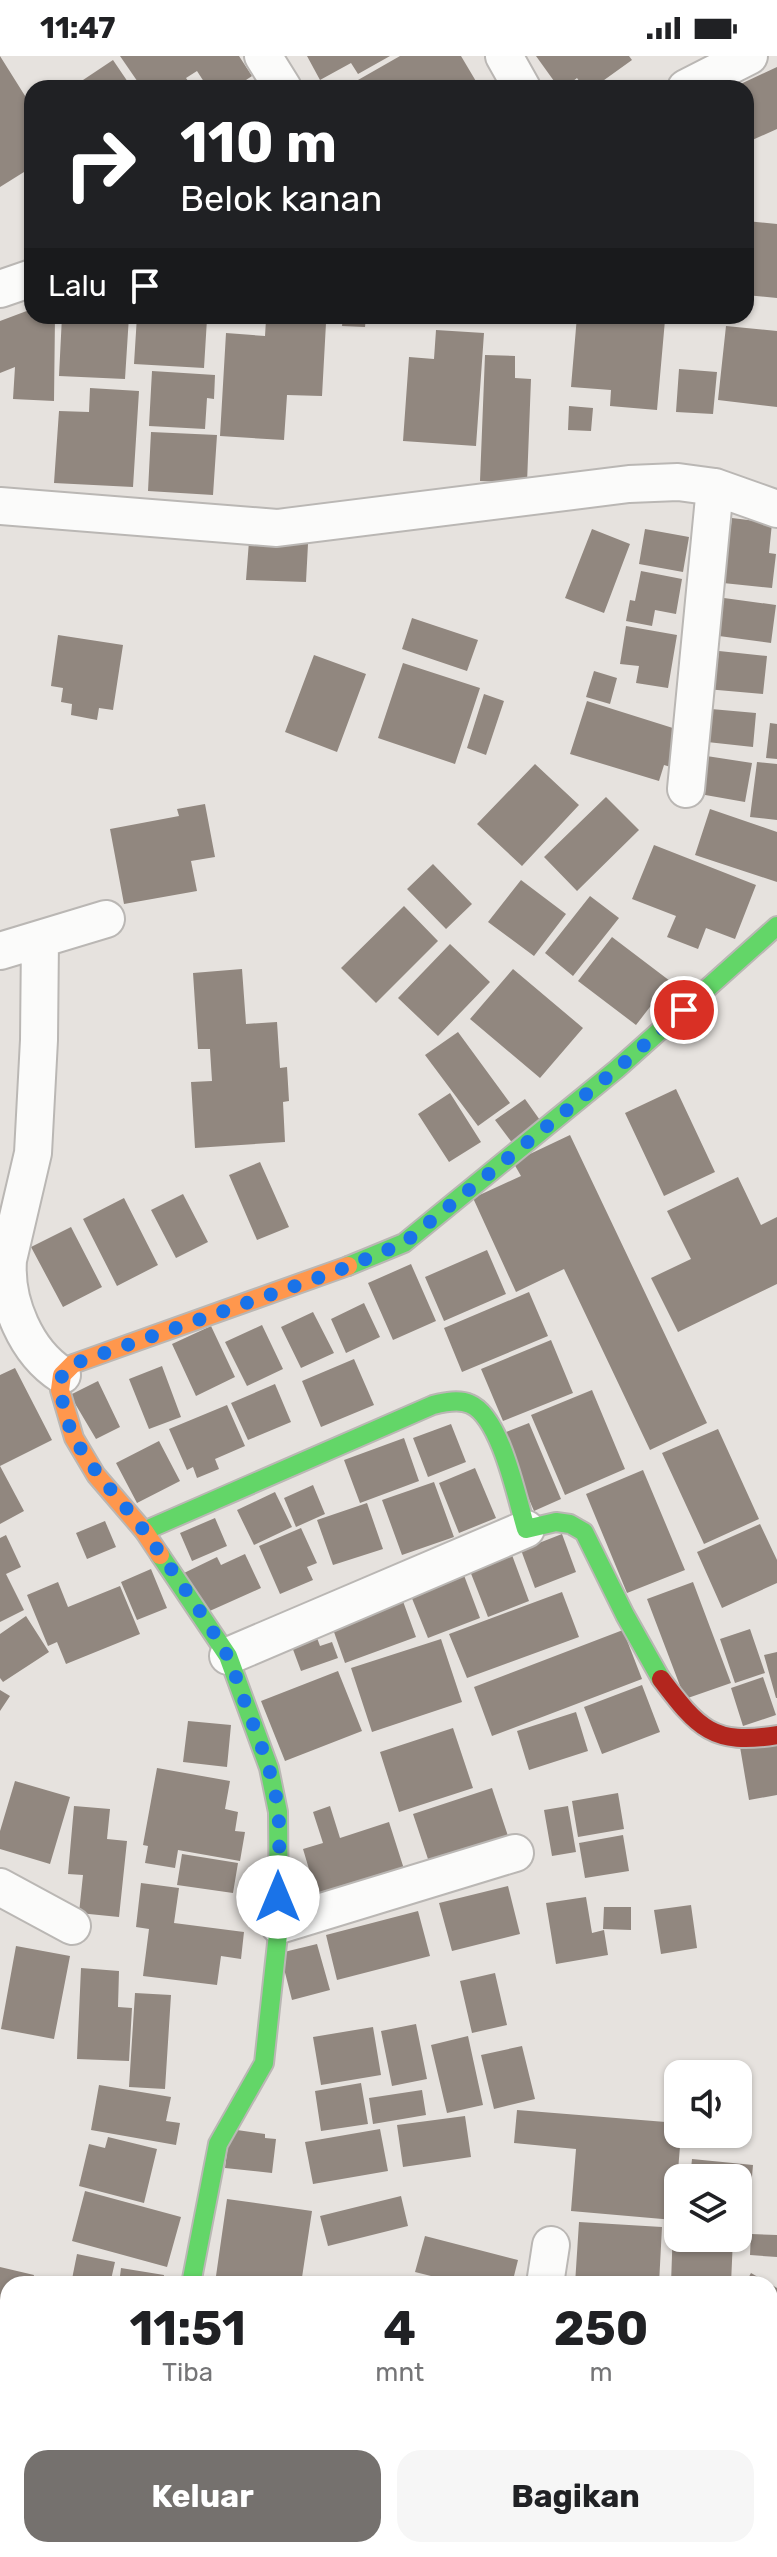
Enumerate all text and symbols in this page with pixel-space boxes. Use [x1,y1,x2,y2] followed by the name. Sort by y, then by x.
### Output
[40,10,116,46] text: 11:47
[180,110,337,176] text: 110 m
[48,112,152,216] icon: right
[180,177,382,220] text: Belok kanan
[123,264,167,308] icon: arrive
[48,268,107,304] text: Lalu
[650,976,718,1044] pin
[662,988,706,1032] icon: arrive
[236,1855,320,1939] position arrow
[664,2060,752,2252] map controls
[664,2060,752,2148] button: sound
[664,2164,752,2252] button: layers
[130,2300,246,2357] text: 11:51
[383,2300,416,2357] text: 4
[554,2300,648,2357] text: 250
[162,2357,213,2388] text: Tiba
[375,2357,424,2388] text: mnt
[589,2357,613,2388] text: m
[24,2450,381,2542] button: Keluar
[397,2450,754,2542] button: Bagikan

